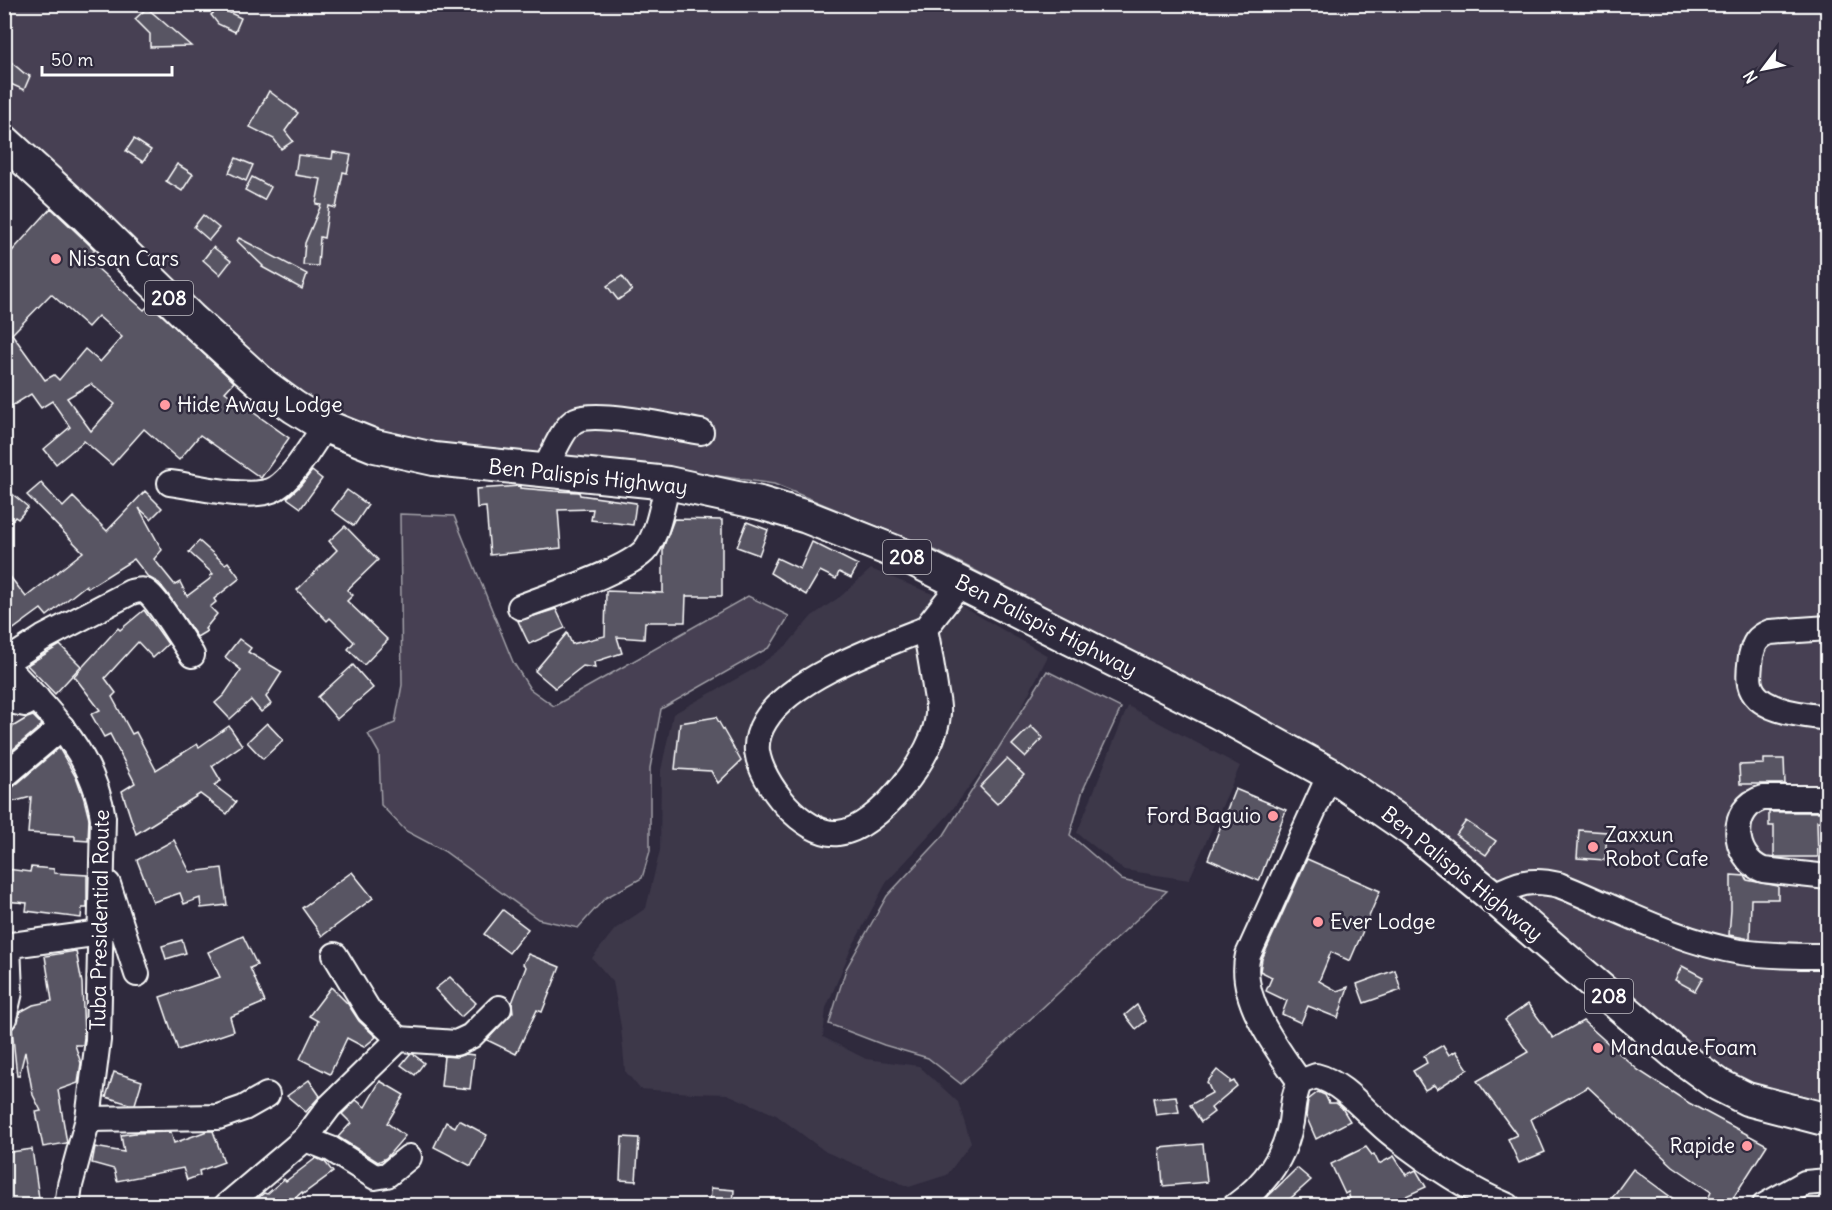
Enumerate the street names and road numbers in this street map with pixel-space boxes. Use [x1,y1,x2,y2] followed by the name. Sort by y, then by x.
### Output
[145,281,193,315] road number: 208
[487,453,689,500] street label: Ben Palispis Highway
[883,540,931,574] road number: 208
[951,568,1142,683] street label: Ben Palispis Highway
[1376,800,1549,947] street label: Ben Palispis Highway
[84,809,115,1031] street label: Tuba Presidential Route
[1585,979,1633,1013] road number: 208

